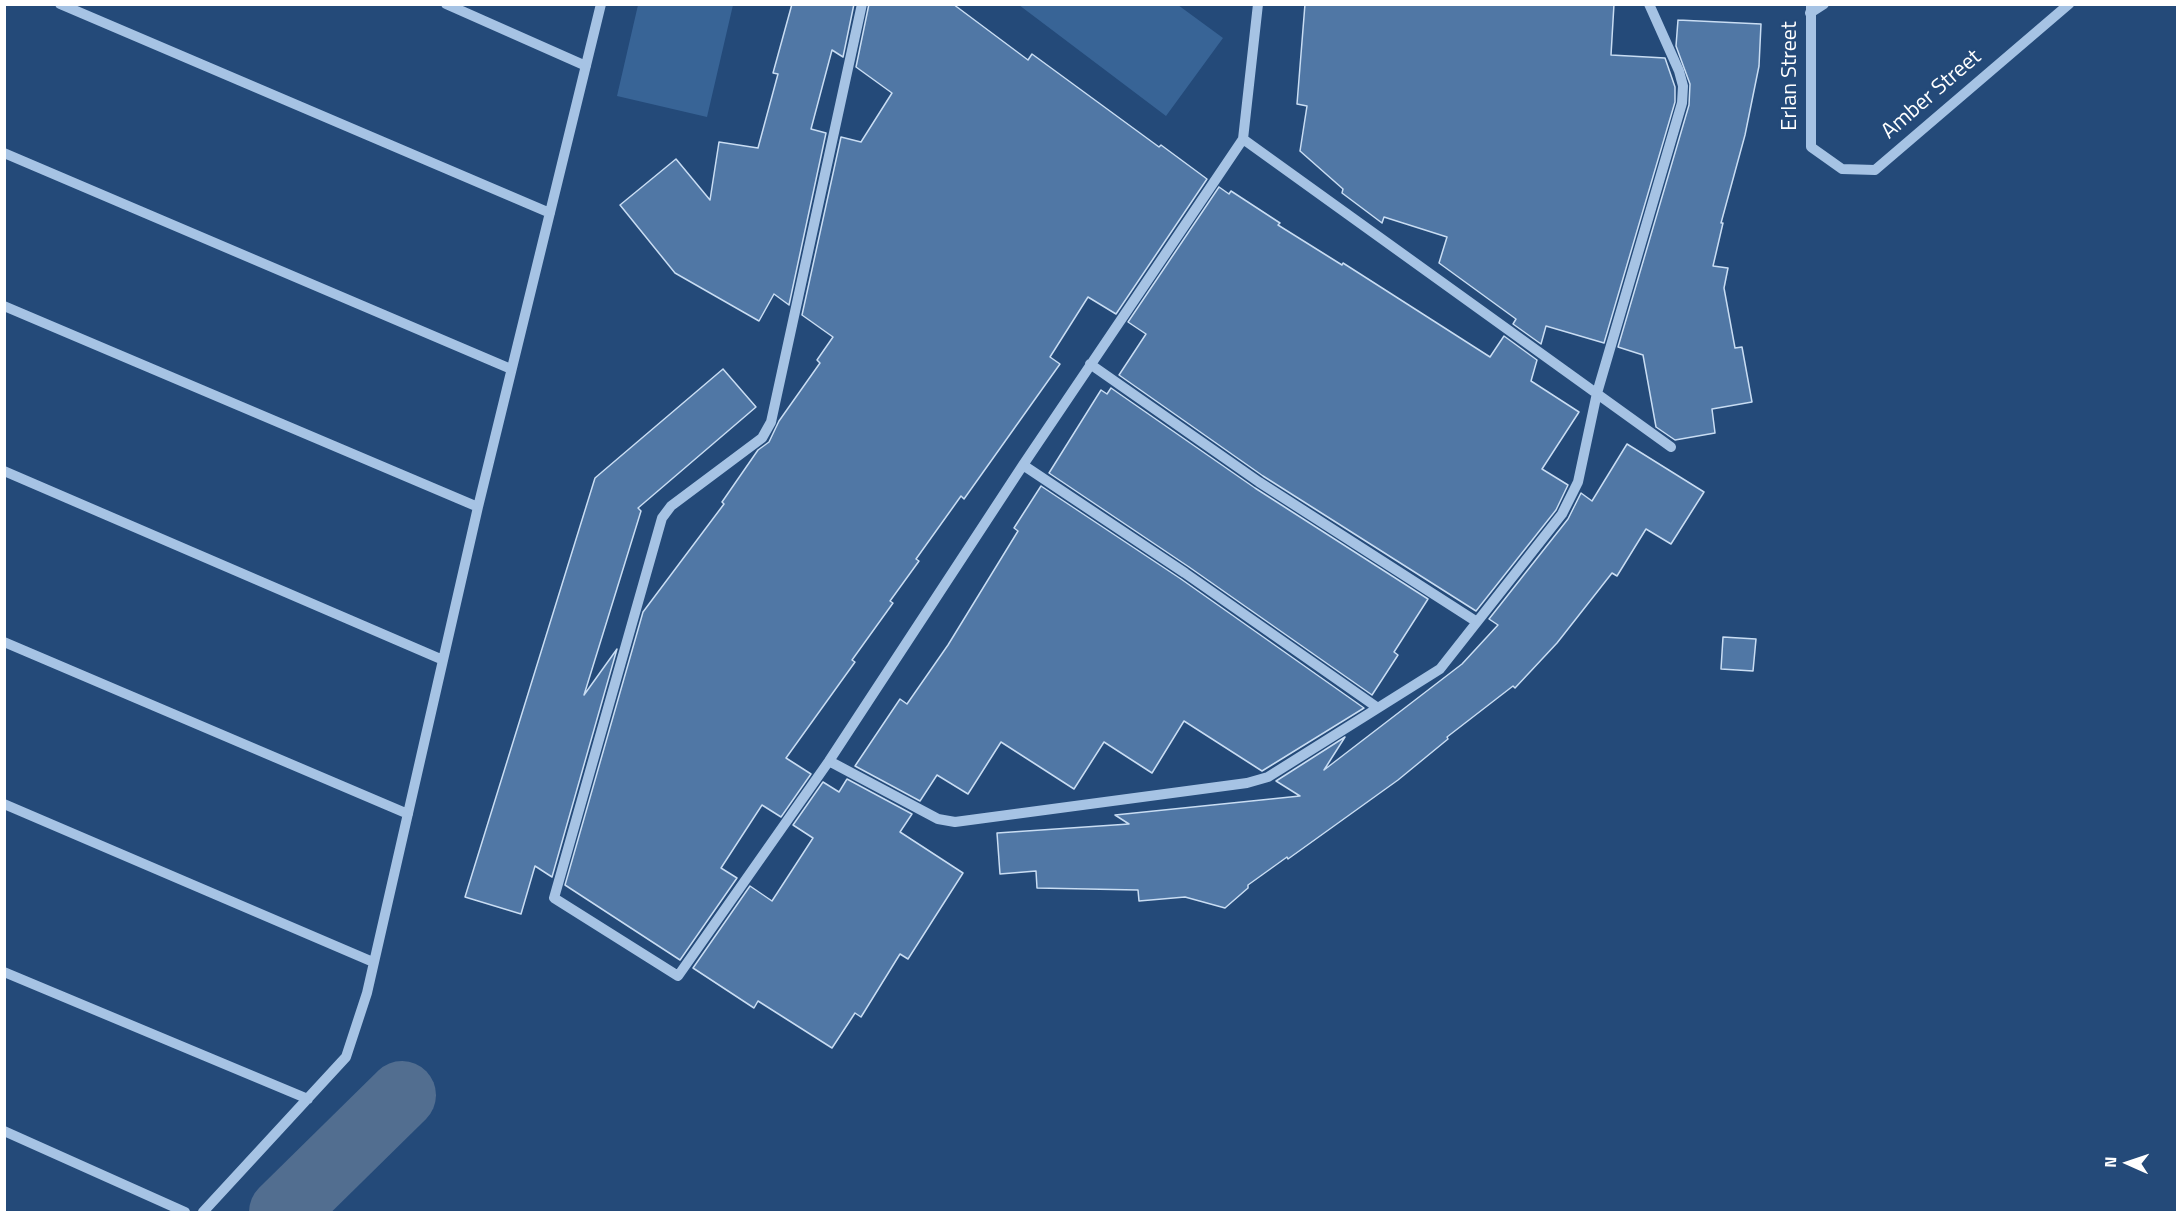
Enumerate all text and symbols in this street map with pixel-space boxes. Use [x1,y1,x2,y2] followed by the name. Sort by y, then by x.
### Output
[1778,21,1804,131] street label: Erlan Street
[1877,45,1987,145] street label: Amber Street
[2098,1133,2158,1193] north arrow
[2098,1156,2122,1168] text: N

